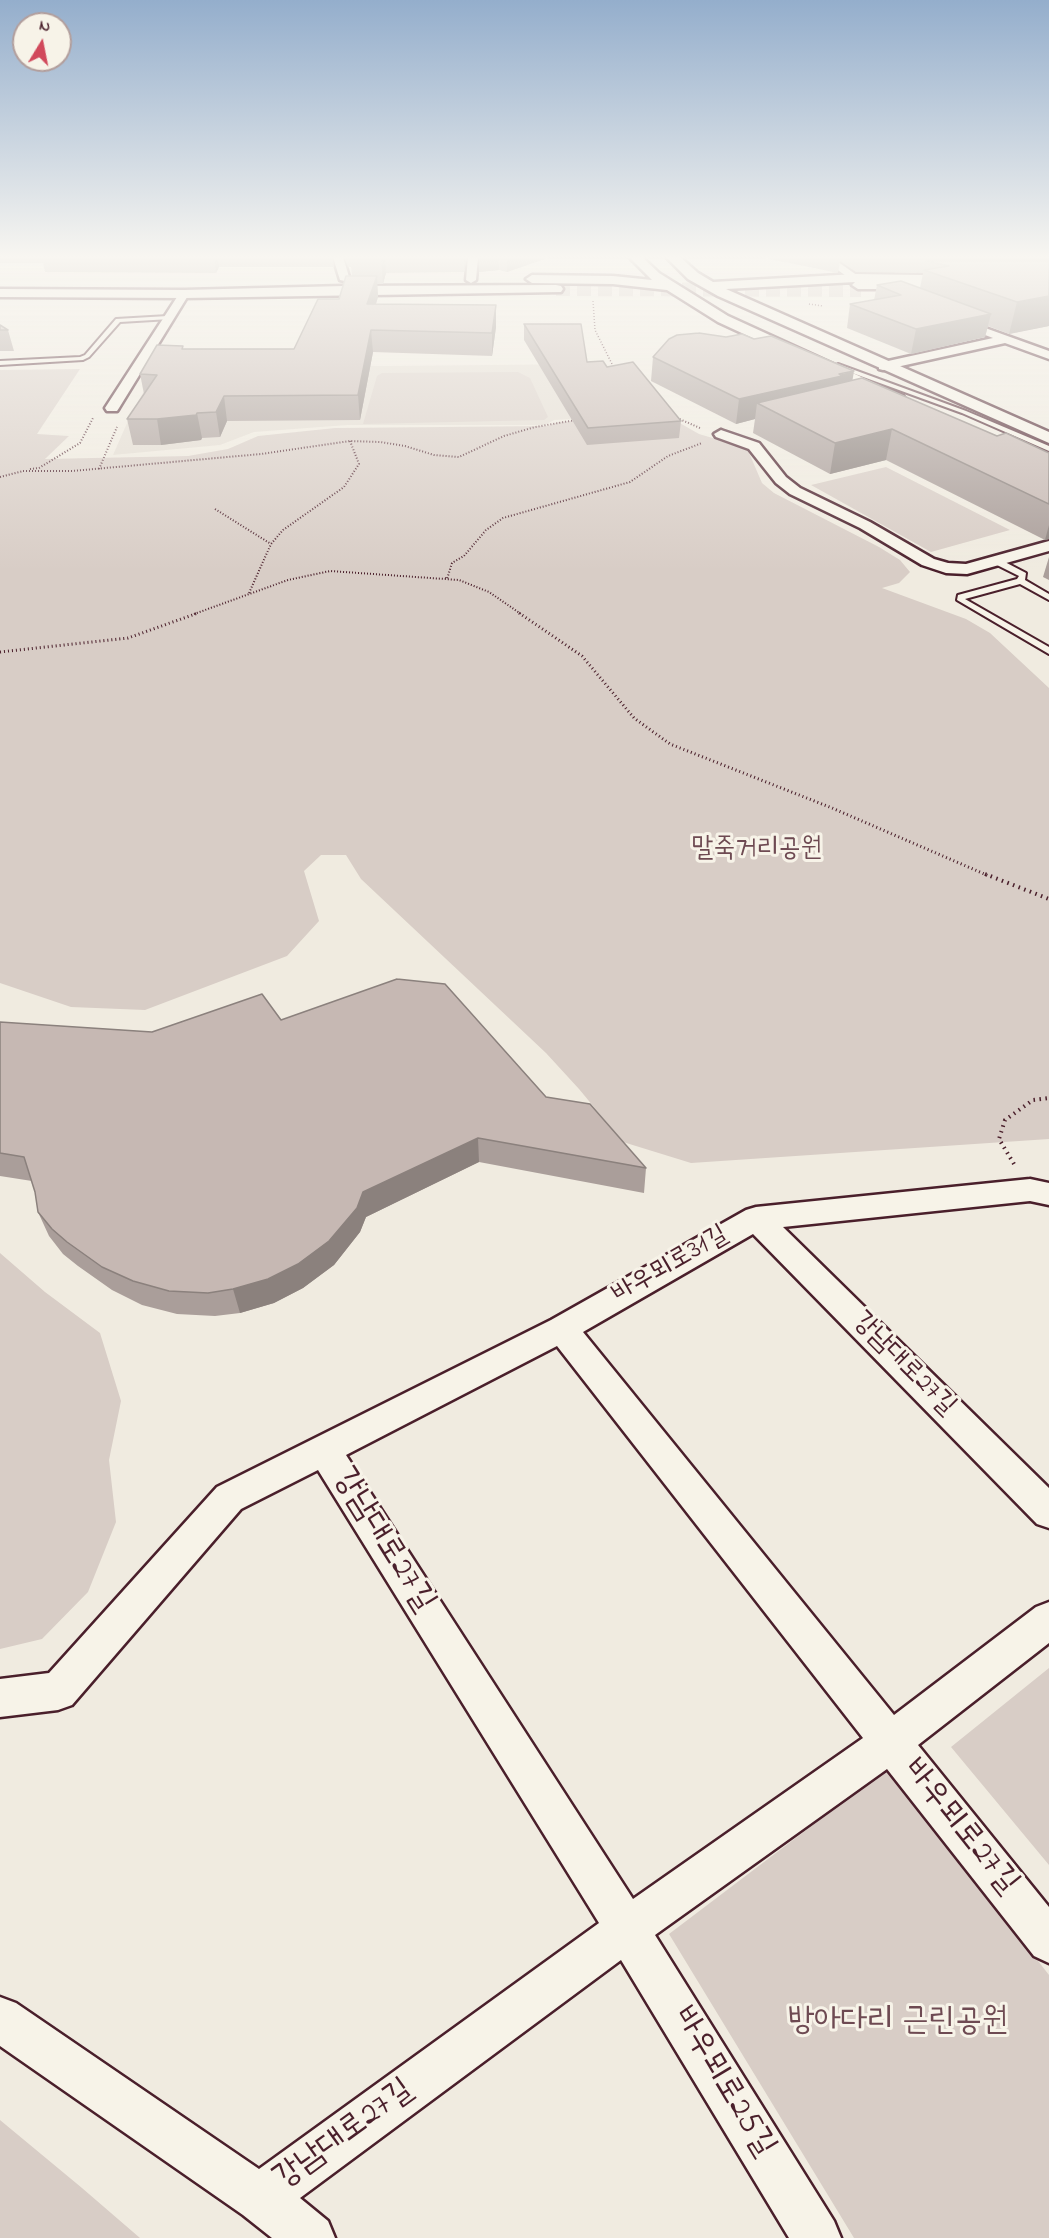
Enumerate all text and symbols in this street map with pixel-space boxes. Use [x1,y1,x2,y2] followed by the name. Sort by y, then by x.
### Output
[12,12,72,72] north arrow
[37,13,52,39] text: N
[692,835,822,867] park label: 말죽거리공원
[607,1220,735,1312] street label: 바우뫼로31길
[844,1306,962,1424] street label: 강남대로27길
[322,1461,442,1621] street label: 강남대로27길
[892,1752,1026,1904] street label: 바우뫼로27길
[662,2001,782,2165] street label: 바우뫼로25길
[788,2004,1008,2044] park label: 방아다리 근린공원
[268,2072,422,2200] street label: 강남대로27길

